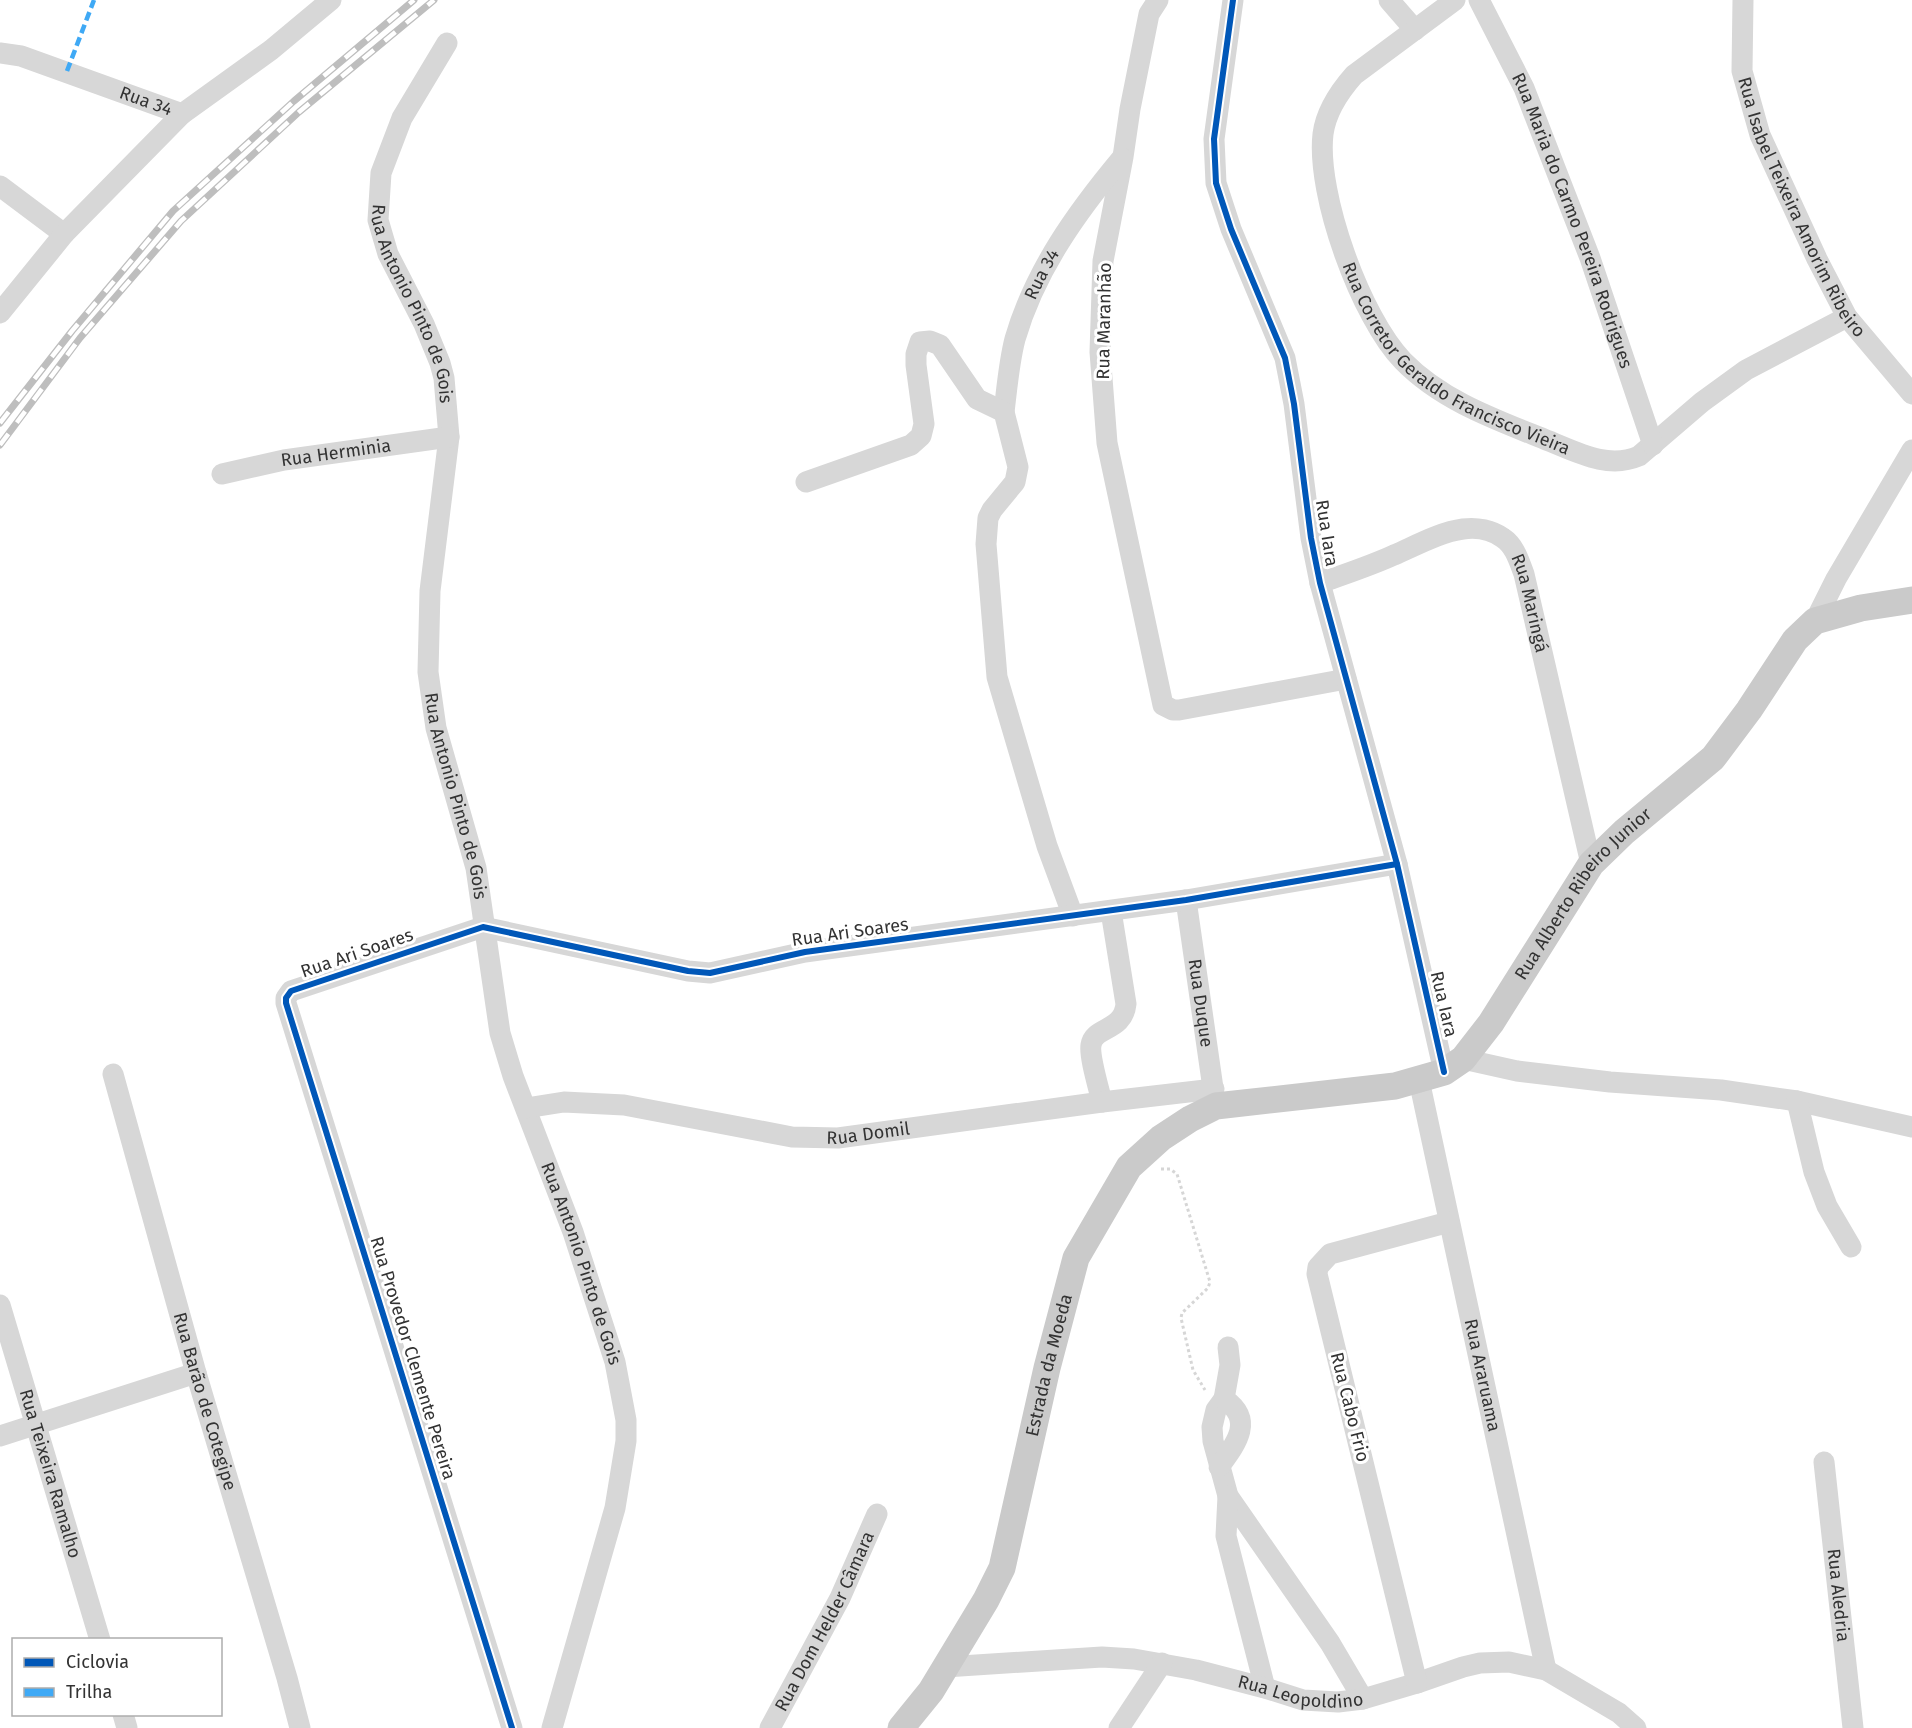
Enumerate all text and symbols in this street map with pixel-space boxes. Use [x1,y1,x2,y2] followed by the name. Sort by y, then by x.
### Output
[1507,69,1637,371] street label: Rua Maria do Carmo Pereira Rodrigues
[1733,75,1870,342] street label: Rua Isabel Teixeira Amorim Ribeiro
[117,81,176,121] street label: Rua 34
[366,203,457,404] street label: Rua Antonio Pinto de Gois
[1020,244,1064,303] street label: Rua 34
[1338,259,1573,460] street label: Rua Corretor Geraldo Francisco Vieira
[1092,262,1116,380] street label: Rua Maranhão
[279,434,392,471] street label: Rua Herminia
[1311,498,1343,568] street label: Rua Iara
[1506,550,1553,655] street label: Rua Maringá
[420,691,491,901] street label: Rua Antonio Pinto de Gois
[1510,803,1656,984] street label: Rua Alberto Ribeiro Junior
[790,913,910,951] street label: Rua Ari Soares
[298,923,416,983] street label: Rua Ari Soares
[1184,957,1218,1049] street label: Rua Duque
[1426,969,1462,1039] street label: Rua Iara
[826,1117,911,1149] street label: Rua Domil
[536,1159,626,1367] street label: Rua Antonio Pinto de Gois
[365,1234,461,1482] street label: Rua Provedor Clemente Pereira
[1021,1291,1077,1439] street label: Estrada da Moeda
[169,1310,241,1493] street label: Rua Barão de Cotegipe
[1460,1317,1505,1434] street label: Rua Araruama
[1326,1350,1374,1464] street label: Rua Cabo Frio
[15,1386,86,1561] street label: Rua Teixeira Ramalho
[770,1528,879,1715] street label: Rua Dom Helder Câmara
[1823,1547,1855,1643] street label: Rua Aledria
[12,1638,222,1716] legend
[66,1651,129,1673] text: Ciclovia
[1235,1670,1365,1713] street label: Rua Leopoldino
[66,1681,112,1703] text: Trilha

